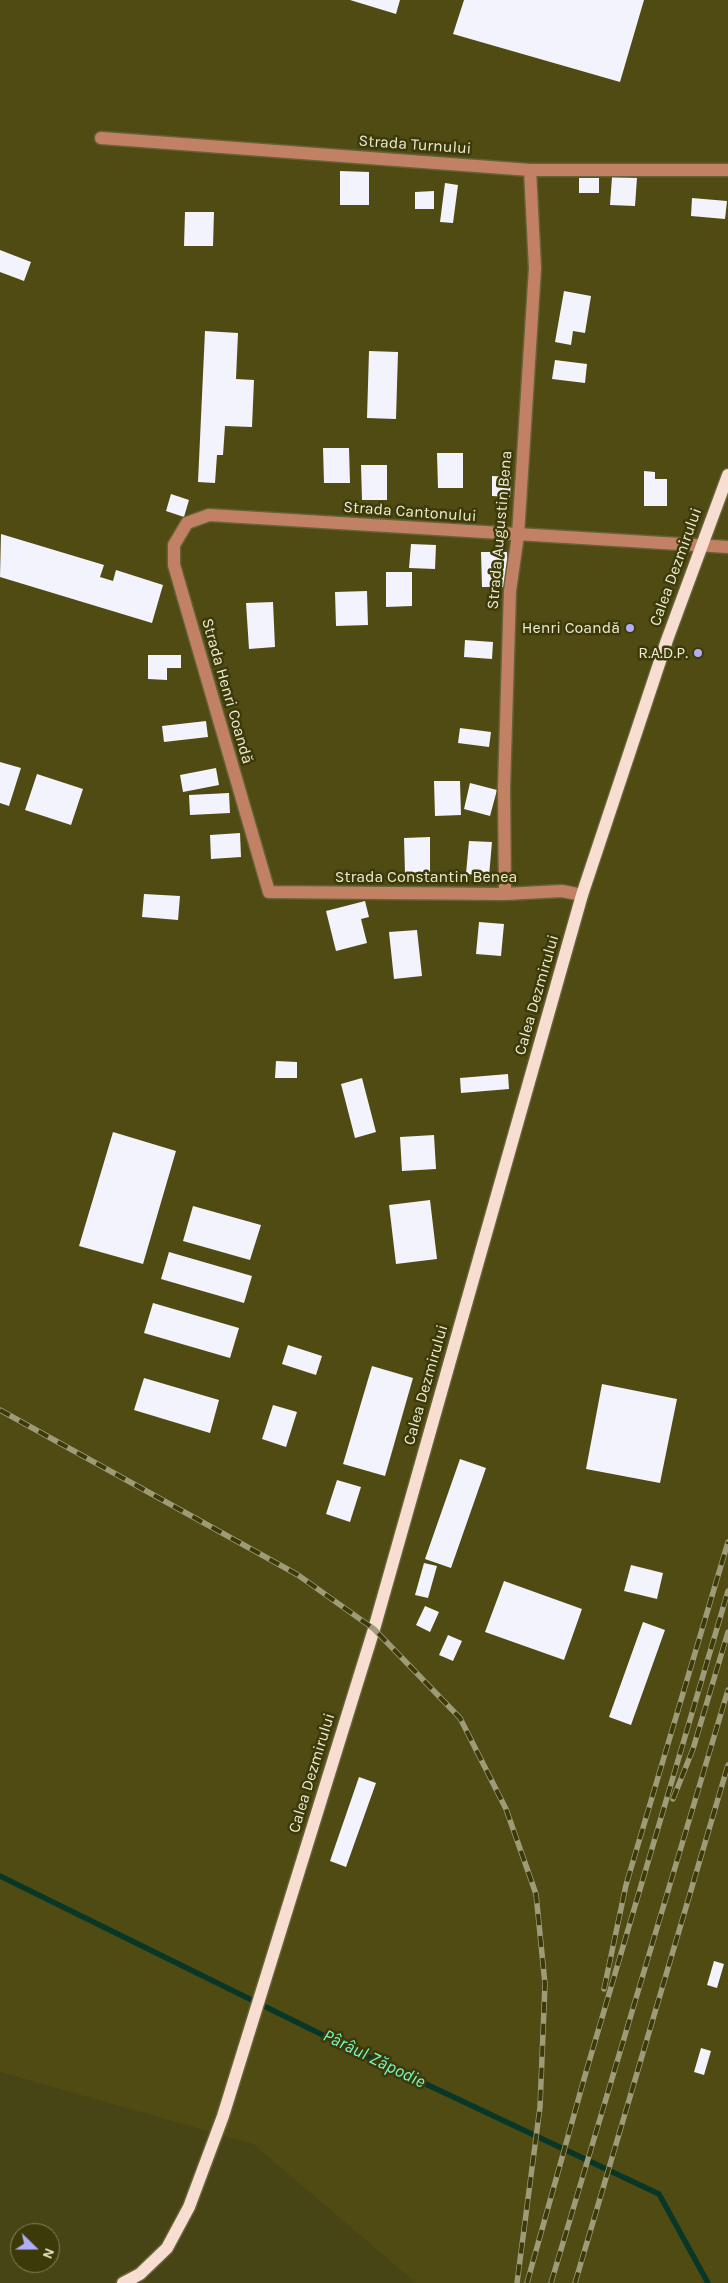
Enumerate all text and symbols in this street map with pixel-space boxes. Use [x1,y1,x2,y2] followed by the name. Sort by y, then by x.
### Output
[358,131,472,159] street label: Strada Turnului
[483,450,517,610] street label: Strada Augustin Bena
[343,498,477,526] street label: Strada Cantonului
[646,505,706,629] street label: Calea Dezmirului
[197,616,257,766] street label: Strada Henri Coandă
[522,618,620,638] place label: Henri Coandă
[624,622,636,634] marker: Henri Coandă
[638,643,688,663] place label: R.A.D.P.
[692,647,704,659] marker: R.A.D.P.
[335,867,517,887] street label: Strada Constantin Benea
[511,933,563,1057] street label: Calea Dezmirului
[400,1323,452,1447] street label: Calea Dezmirului
[285,1711,339,1835] street label: Calea Dezmirului
[319,2025,429,2093] water label: Pârâul Zăpodie
[10,2223,60,2273] north arrow
[39,2246,58,2261] text: N

